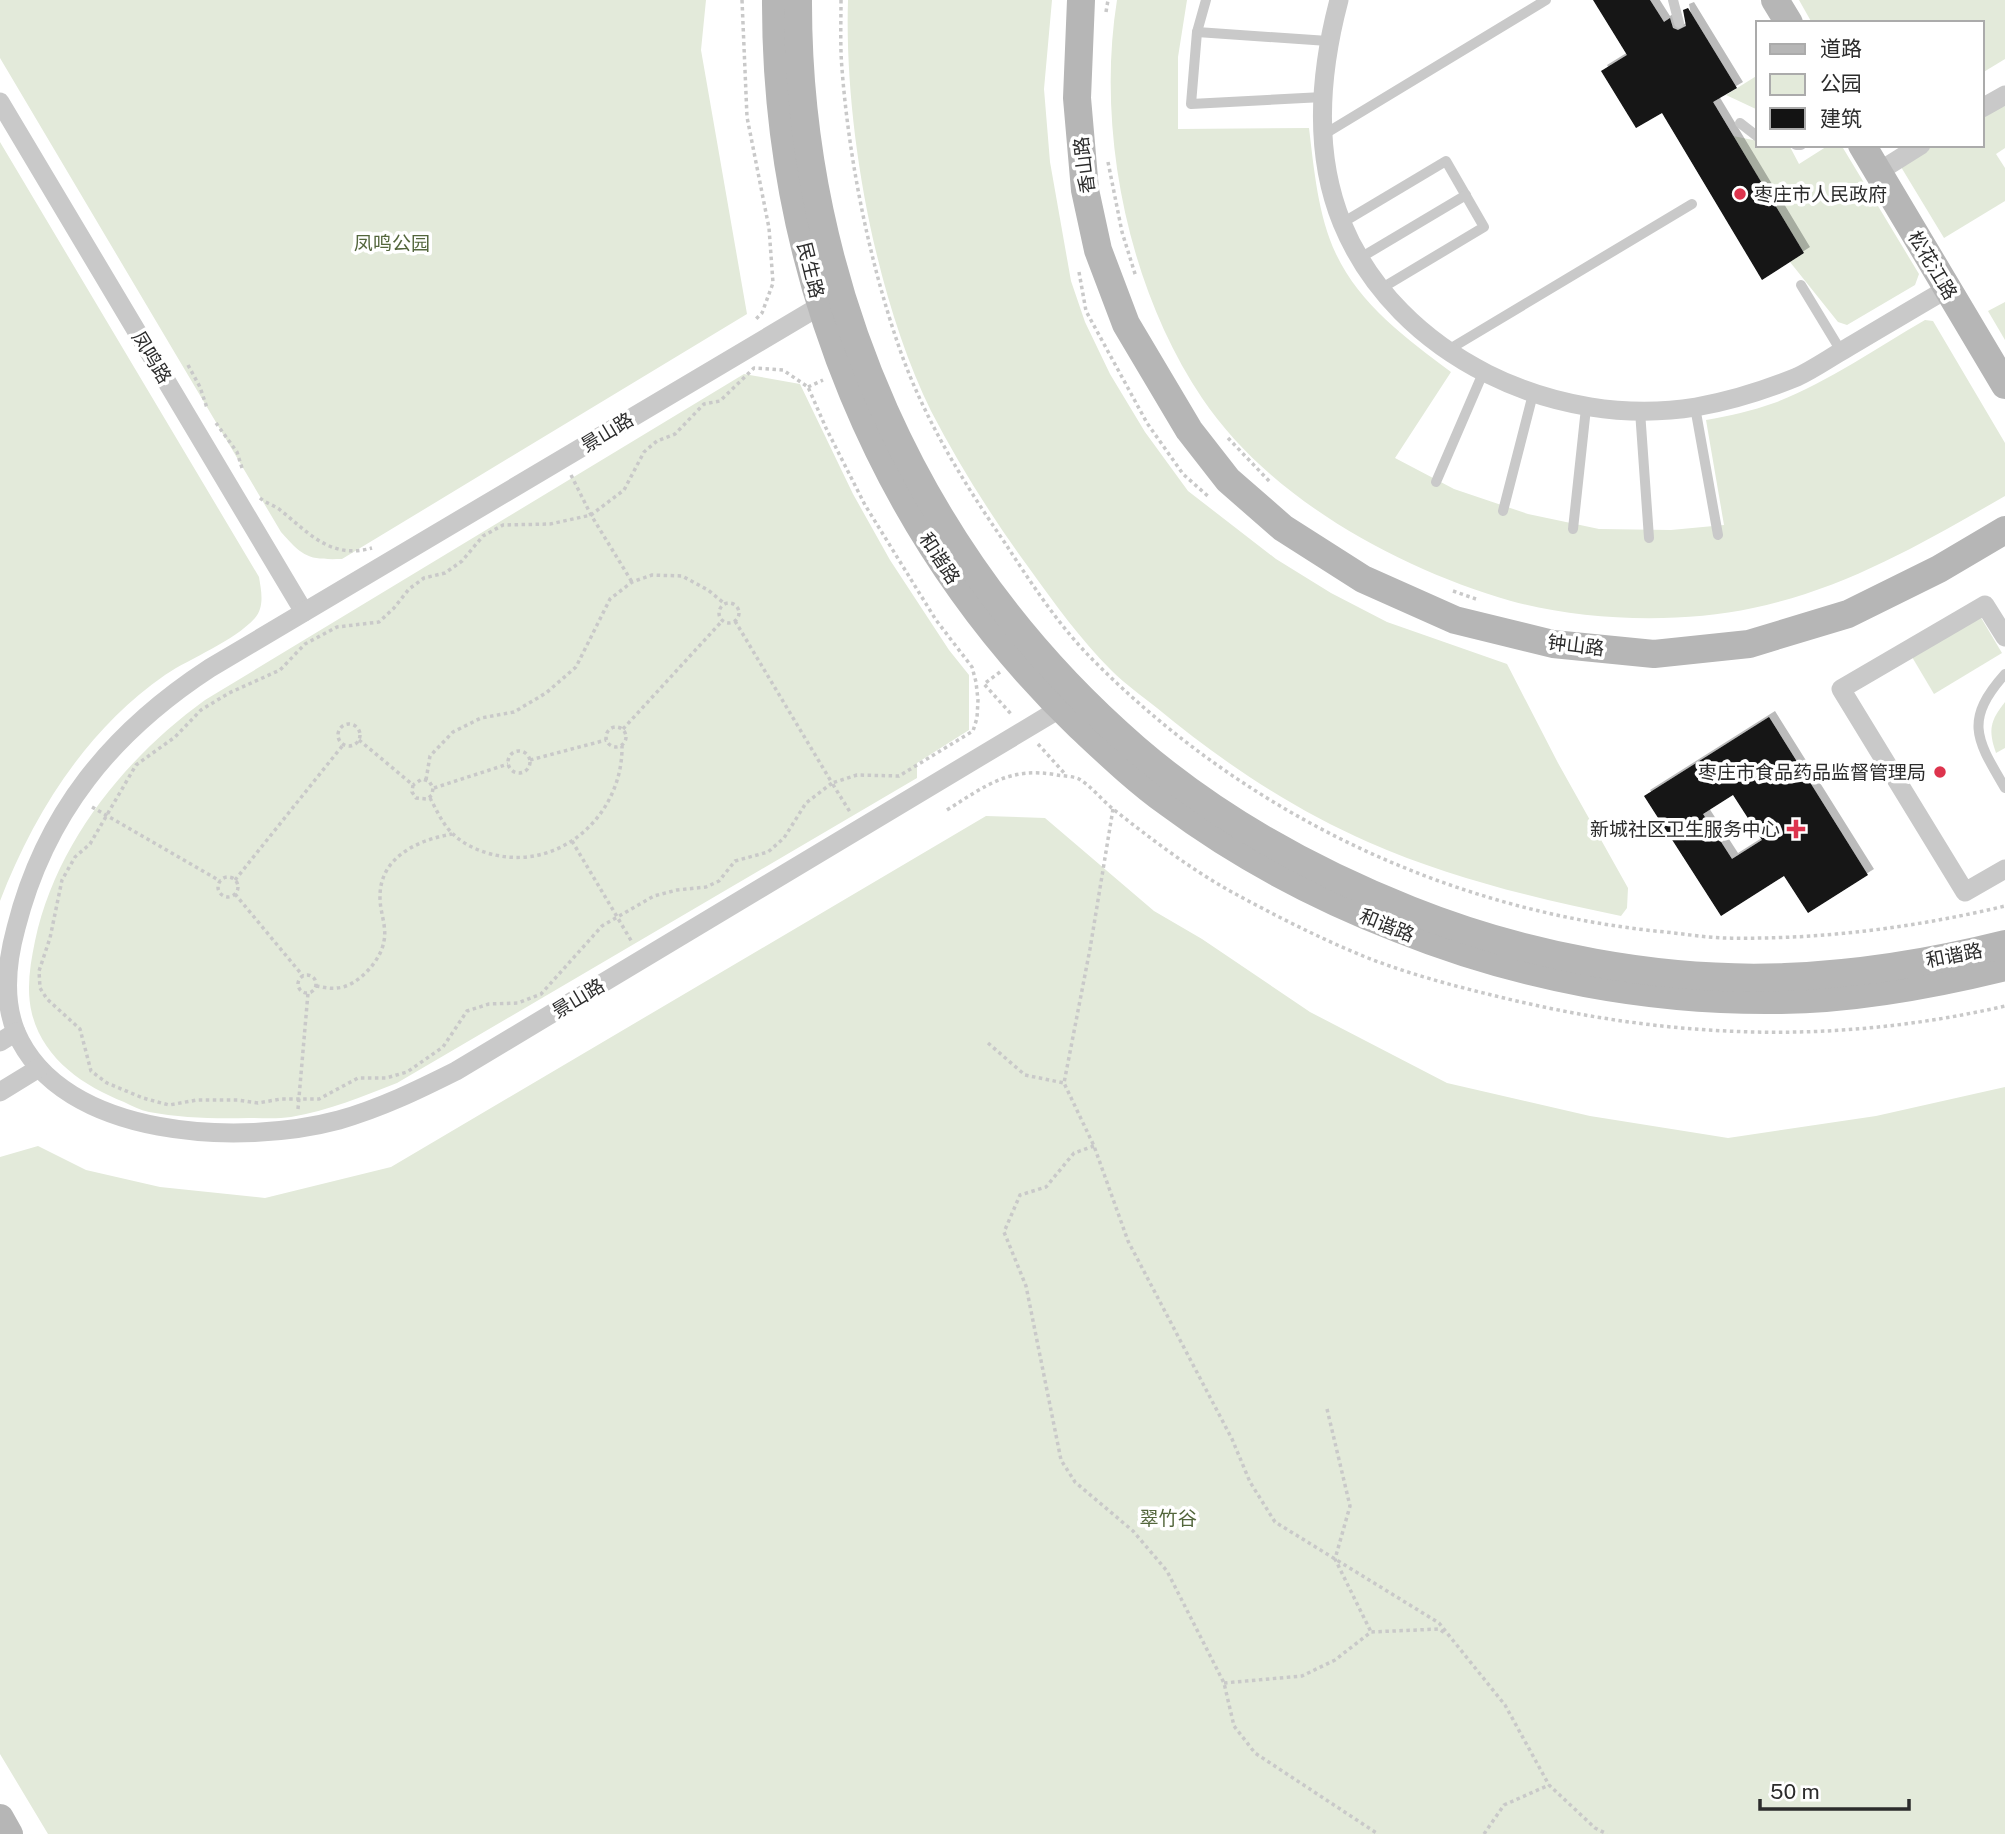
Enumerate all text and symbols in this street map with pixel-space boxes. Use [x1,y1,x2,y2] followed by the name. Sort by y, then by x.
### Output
[1756,21,1984,147] legend
[1820,36,1862,61] text: 道路
[1820,71,1862,96] text: 公园
[1820,106,1862,131] text: 建筑
[1070,135,1098,195] street label: 香山路
[1754,183,1887,205] place label: 枣庄市人民政府
[1732,186,1748,202] marker: 枣庄市人民政府
[1904,227,1962,303] street label: 松花江路
[354,232,430,254] park label: 凤鸣公园
[793,240,829,300] street label: 民生路
[128,327,176,387] street label: 凤鸣路
[577,408,637,456] street label: 景山路
[915,528,965,588] street label: 和谐路
[1546,631,1606,659] street label: 钟山路
[1698,761,1926,783] place label: 枣庄市食品药品监督管理局
[1932,764,1948,780] marker: 枣庄市食品药品监督管理局
[1590,818,1780,840] place label: 新城社区卫生服务中心
[1786,819,1806,839] marker: 新城社区卫生服务中心
[1356,904,1418,946] street label: 和谐路
[1924,939,1984,971] street label: 和谐路
[548,974,608,1022] street label: 景山路
[1139,1507,1197,1529] park label: 翠竹谷
[1760,1768,1909,1812] scale bar
[1770,1779,1820,1804] text: 50 m

